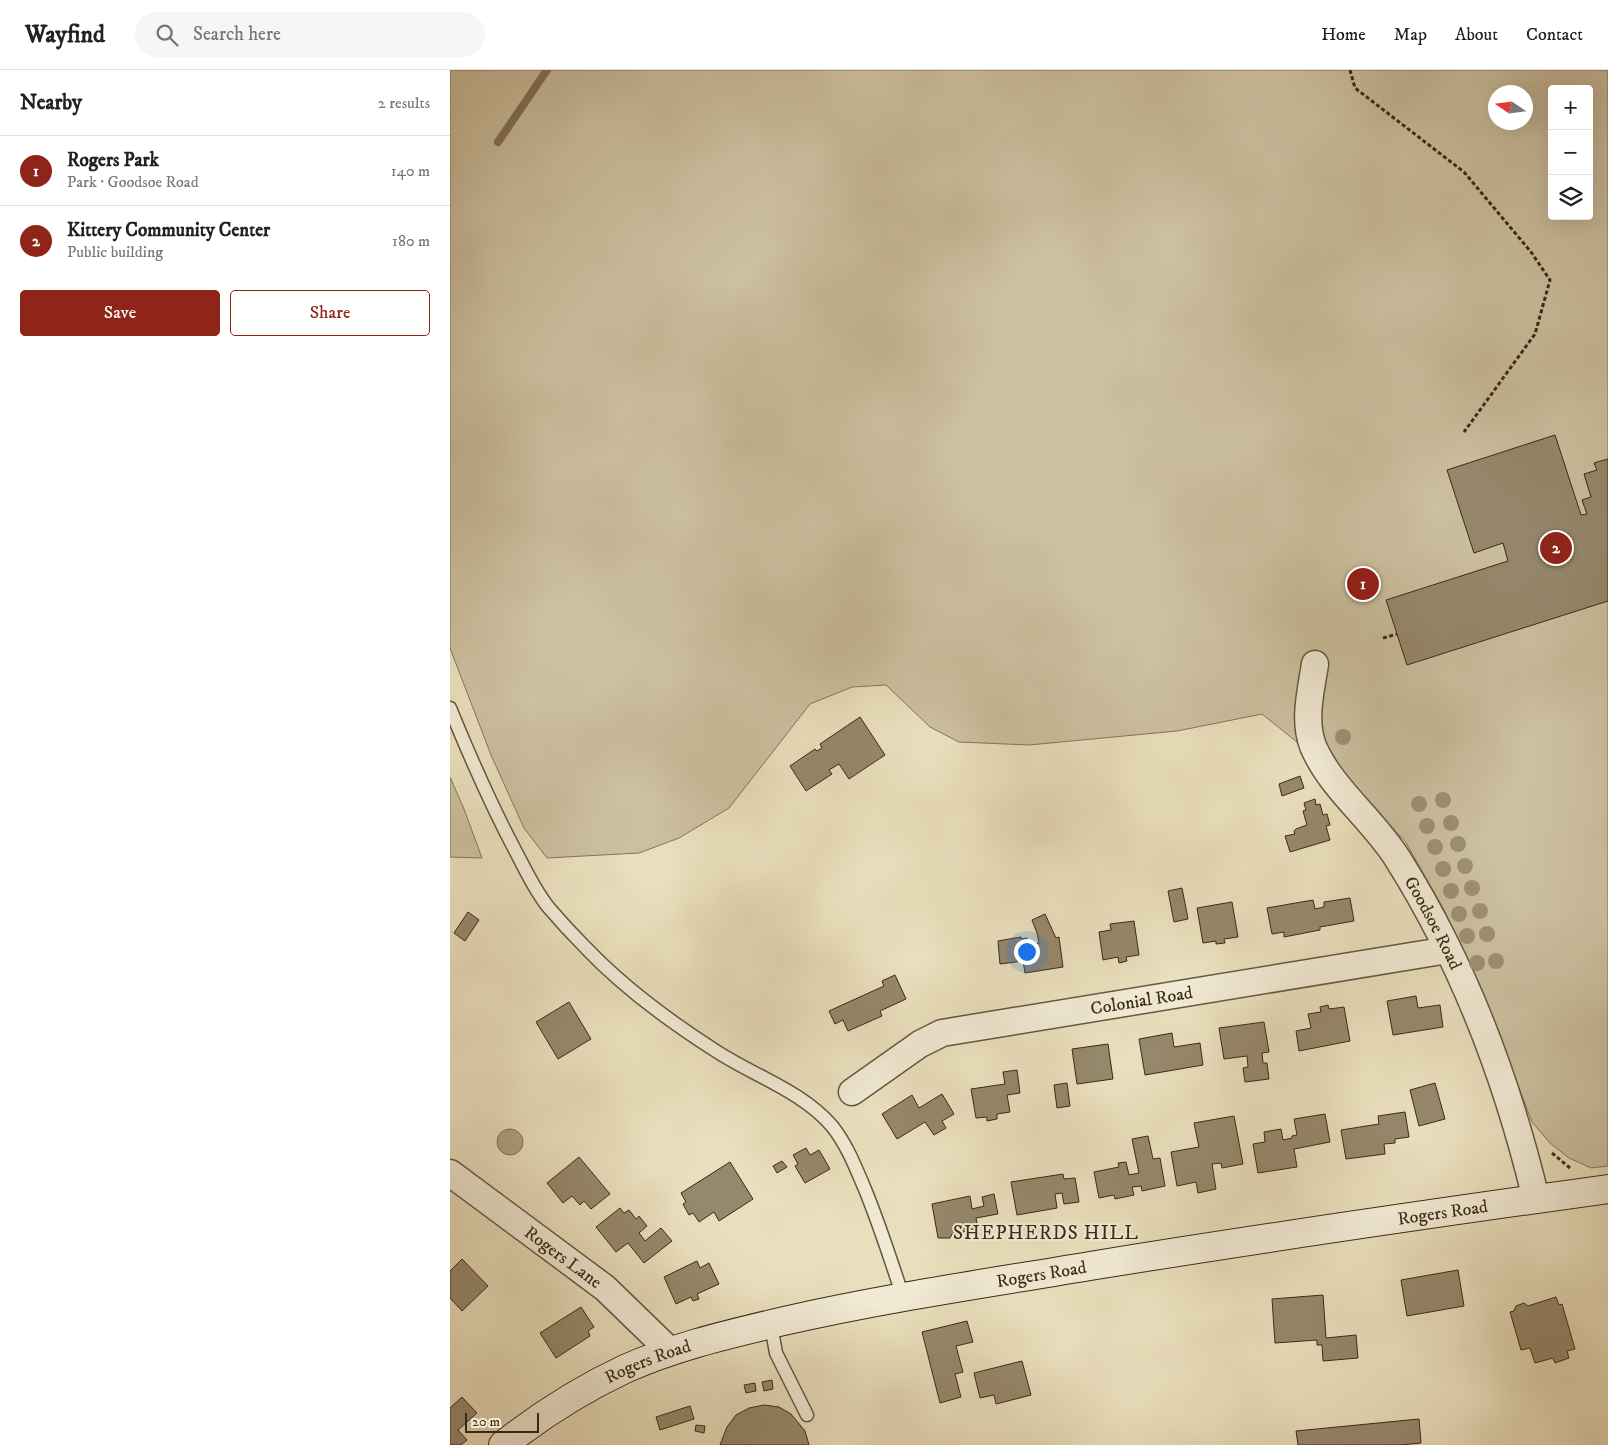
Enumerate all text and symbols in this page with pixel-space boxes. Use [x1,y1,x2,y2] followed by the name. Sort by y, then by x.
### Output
[135,12,485,57] search box
[25,20,105,50] text: Wayfind
[153,21,181,49] icon: search
[193,23,281,46] text: Search here
[1321,24,1366,46] text: Home
[1394,24,1427,46] text: Map
[1455,24,1498,46] text: About
[1526,24,1583,46] text: Contact
[1488,85,1533,130] north arrow
[1548,85,1593,220] map controls
[1548,85,1593,130] button: +
[20,90,82,116] text: Nearby
[378,93,430,113] text: 2 results
[1548,130,1593,175] button: −
[67,149,159,172] text: Rogers Park
[33,161,39,181] text: 1
[391,161,430,181] text: 140 m
[67,172,199,192] text: Park · Goodsoe Road
[1548,175,1593,220] button: layers
[67,219,270,242] text: Kittery Community Center
[32,231,40,251] text: 2
[392,231,430,251] text: 180 m
[67,242,163,262] text: Public building
[20,290,220,336] button: Save
[230,290,430,336] button: Share
[1540,529,1572,567] pin: 2
[1347,565,1379,603] pin: 1
[1399,873,1466,973] street label: Goodsoe Road
[1014,939,1040,965] your location
[1089,982,1194,1020] street label: Colonial Road
[1396,1196,1489,1231] street label: Rogers Road
[520,1222,606,1294] street label: Rogers Lane
[953,1222,1139,1245] district label: SHEPHERDS HILL
[995,1257,1088,1293] street label: Rogers Road
[601,1336,694,1389] street label: Rogers Road
[465,1410,539,1433] scale bar
[472,1413,500,1431] text: 20 m

